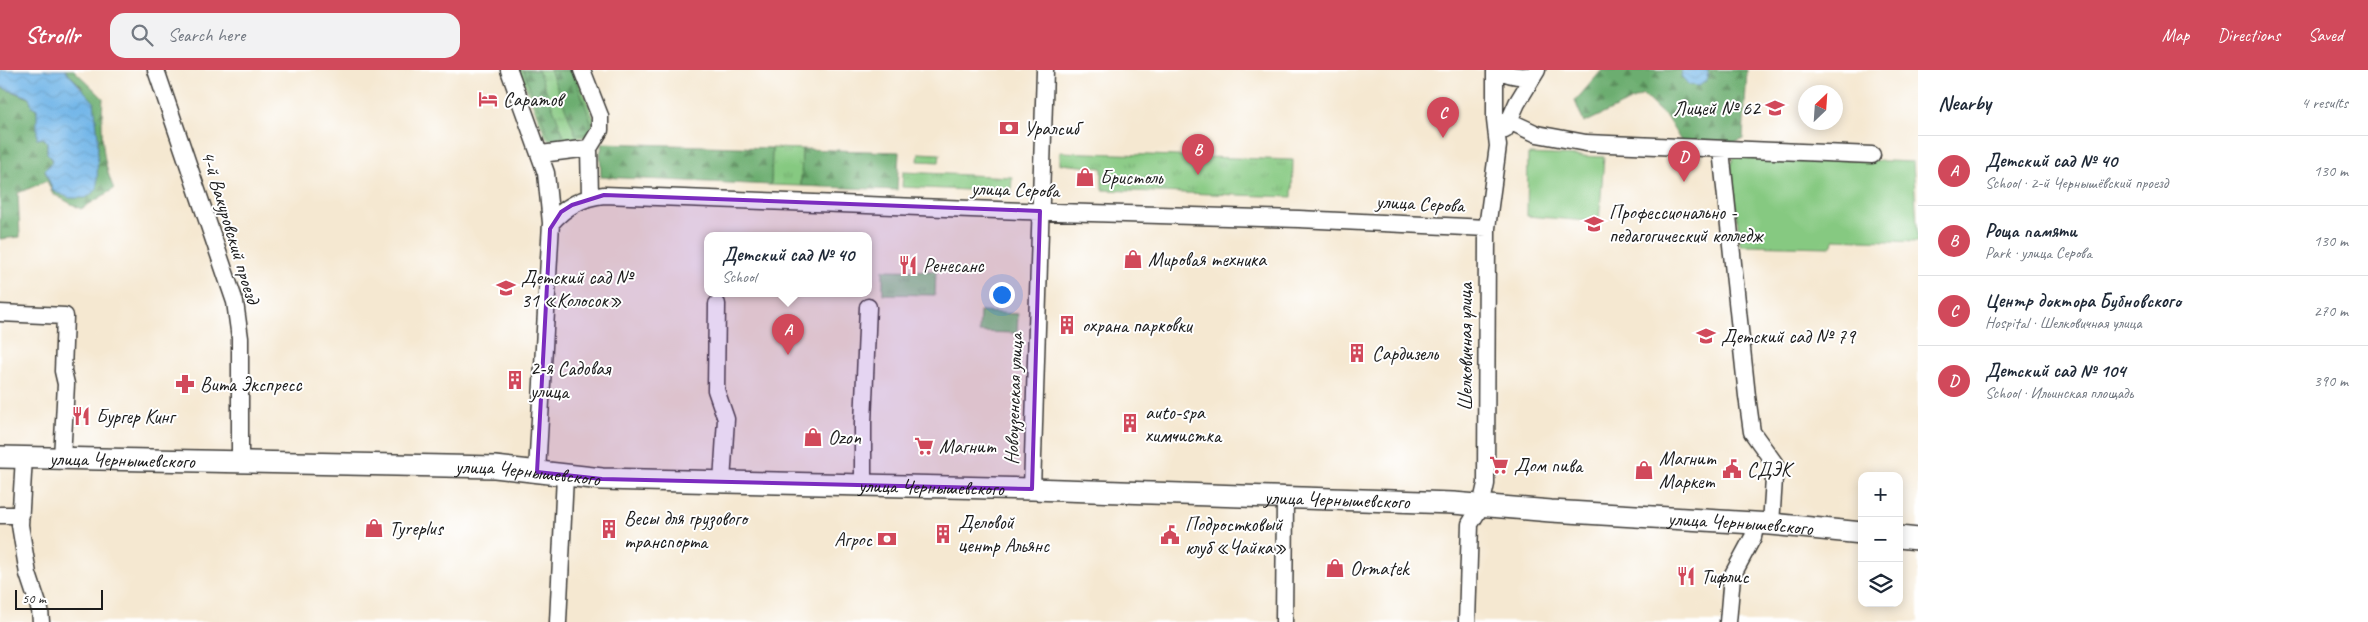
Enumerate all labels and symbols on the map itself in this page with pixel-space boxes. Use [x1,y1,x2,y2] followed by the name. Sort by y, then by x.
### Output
[1798,85,1843,130] north arrow
[503,87,566,112] place label: Саратов
[477,88,499,110] hotel icon: Саратов
[1673,96,1762,121] place label: Лицей № 62
[1427,97,1459,138] pin: C
[1764,97,1786,119] school or university icon: Лицей № 62
[1024,116,1084,141] place label: Уралсиб
[998,117,1020,139] bank icon: Уралсиб
[1182,134,1214,175] pin: B
[1668,141,1700,182] pin: D
[195,148,266,308] street label: 4-й Вакуровский проезд
[1100,165,1164,190] place label: Бристоль
[1074,166,1096,188] shop icon: Бристоль
[969,175,1061,204] street label: улица Серова
[1374,189,1466,218] street label: улица Серова
[1609,200,1764,248] place label: Профессионально - педагогический колледж
[1583,213,1605,235] school or university icon: Профессионально - педагогический колледж
[1148,247,1267,272] place label: Мировая техника
[1122,248,1144,270] shop icon: Мировая техника
[923,253,985,278] place label: Ренесанс
[897,254,919,276] restaurant icon: Ренесанс
[521,265,636,313] place label: Детский сад № 31 «Колосок»
[495,277,517,299] school or university icon: Детский сад № 31 «Колосок»
[1453,281,1478,411] street label: Шелковичная улица
[989,282,1015,308] your location
[1082,313,1194,338] place label: охрана парковки
[772,314,804,355] pin: A
[1056,314,1078,336] building icon: охрана парковки
[1721,324,1857,349] place label: Детский сад № 79
[1695,325,1717,347] school or university icon: Детский сад № 79
[999,331,1028,465] street label: Новоузенская улица
[1372,341,1439,366] place label: Сардизель
[1346,342,1368,364] building icon: Сардизель
[529,356,612,404] place label: 2-я Садовая улица
[504,369,526,391] building icon: 2-я Садовая улица
[200,372,302,397] place label: Вита Экспресс
[174,373,196,395] pharmacy icon: Вита Экспресс
[1145,400,1223,448] place label: auto-spa химчистка
[96,404,178,429] place label: Бургер Кинг
[70,405,92,427] restaurant icon: Бургер Кинг
[1119,412,1141,434] building icon: auto-spa химчистка
[828,425,862,450] place label: Ozon
[802,426,824,448] shop icon: Ozon
[939,434,997,459] place label: Магнит
[913,435,935,457] supermarket icon: Магнит
[48,446,196,474] street label: улица Чернышевского
[1659,446,1717,494] place label: Магнит Маркет
[1514,453,1584,478] place label: Дом пива
[454,454,602,492] street label: улица Чернышевского
[1488,454,1510,476] supermarket icon: Дом пива
[1747,457,1795,482] place label: СДЭК
[1721,458,1743,480] public building icon: СДЭК
[1633,459,1655,481] shop icon: Магнит Маркет
[857,473,1005,501] street label: улица Чернышевского
[1263,485,1411,515] street label: улица Чернышевского
[624,506,749,554] place label: Весы для грузового транспорта
[1666,506,1815,541] street label: улица Чернышевского
[958,510,1050,558] place label: Деловой центр Альянс
[1185,512,1287,560] place label: Подростковый клуб «Чайка»
[389,516,445,541] place label: Tyreplus
[363,517,385,539] shop icon: Tyreplus
[598,518,620,540] building icon: Весы для грузового транспорта
[932,523,954,545] building icon: Деловой центр Альянс
[1159,524,1181,546] public building icon: Подростковый клуб «Чайка»
[834,527,873,552] place label: Агрос
[876,528,898,550] bank icon: Агрос
[1350,556,1410,581] place label: Ormatek
[1324,557,1346,579] shop icon: Ormatek
[1701,564,1749,589] place label: Тифлис
[1675,565,1697,587] restaurant icon: Тифлис
[15,587,102,610] scale bar

